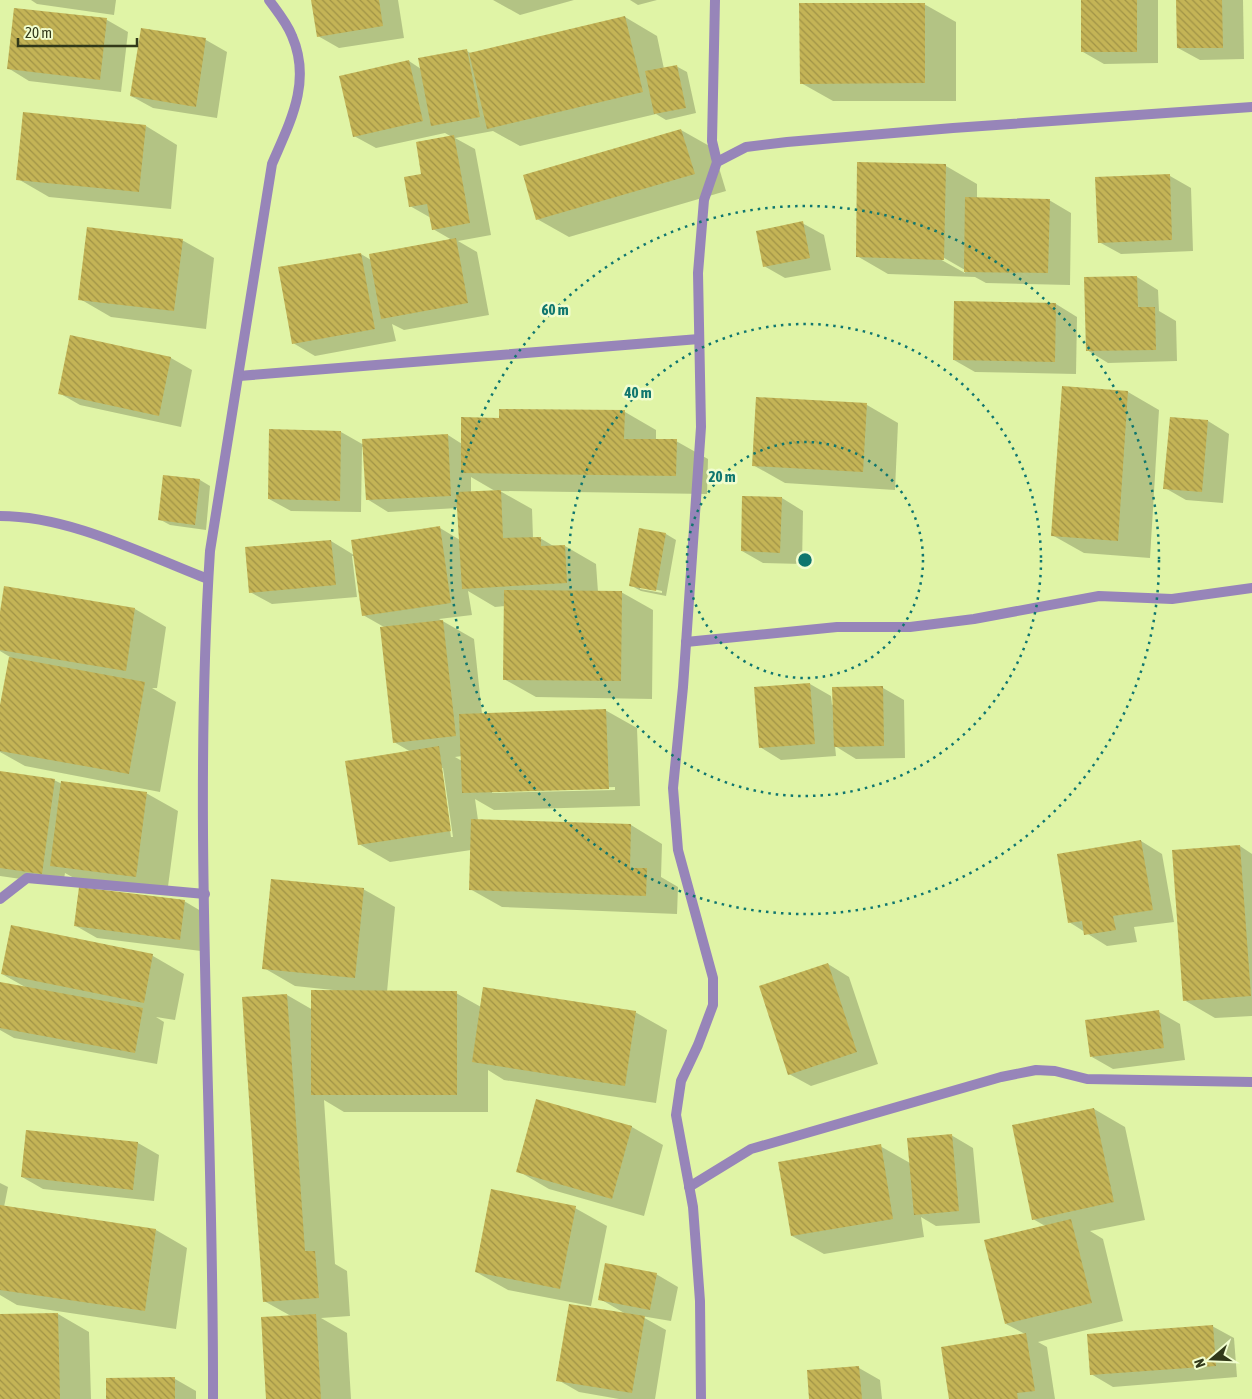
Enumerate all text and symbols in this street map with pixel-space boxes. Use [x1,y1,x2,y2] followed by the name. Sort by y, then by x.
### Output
[18,15,136,47] scale bar
[25,24,52,41] text: 20 m
[542,301,569,318] text: 60 m
[624,384,652,401] text: 40 m
[709,468,736,485] text: 20 m
[796,551,814,569] centre of rings
[1187,1334,1237,1384] north arrow
[1191,1357,1209,1370] text: N

